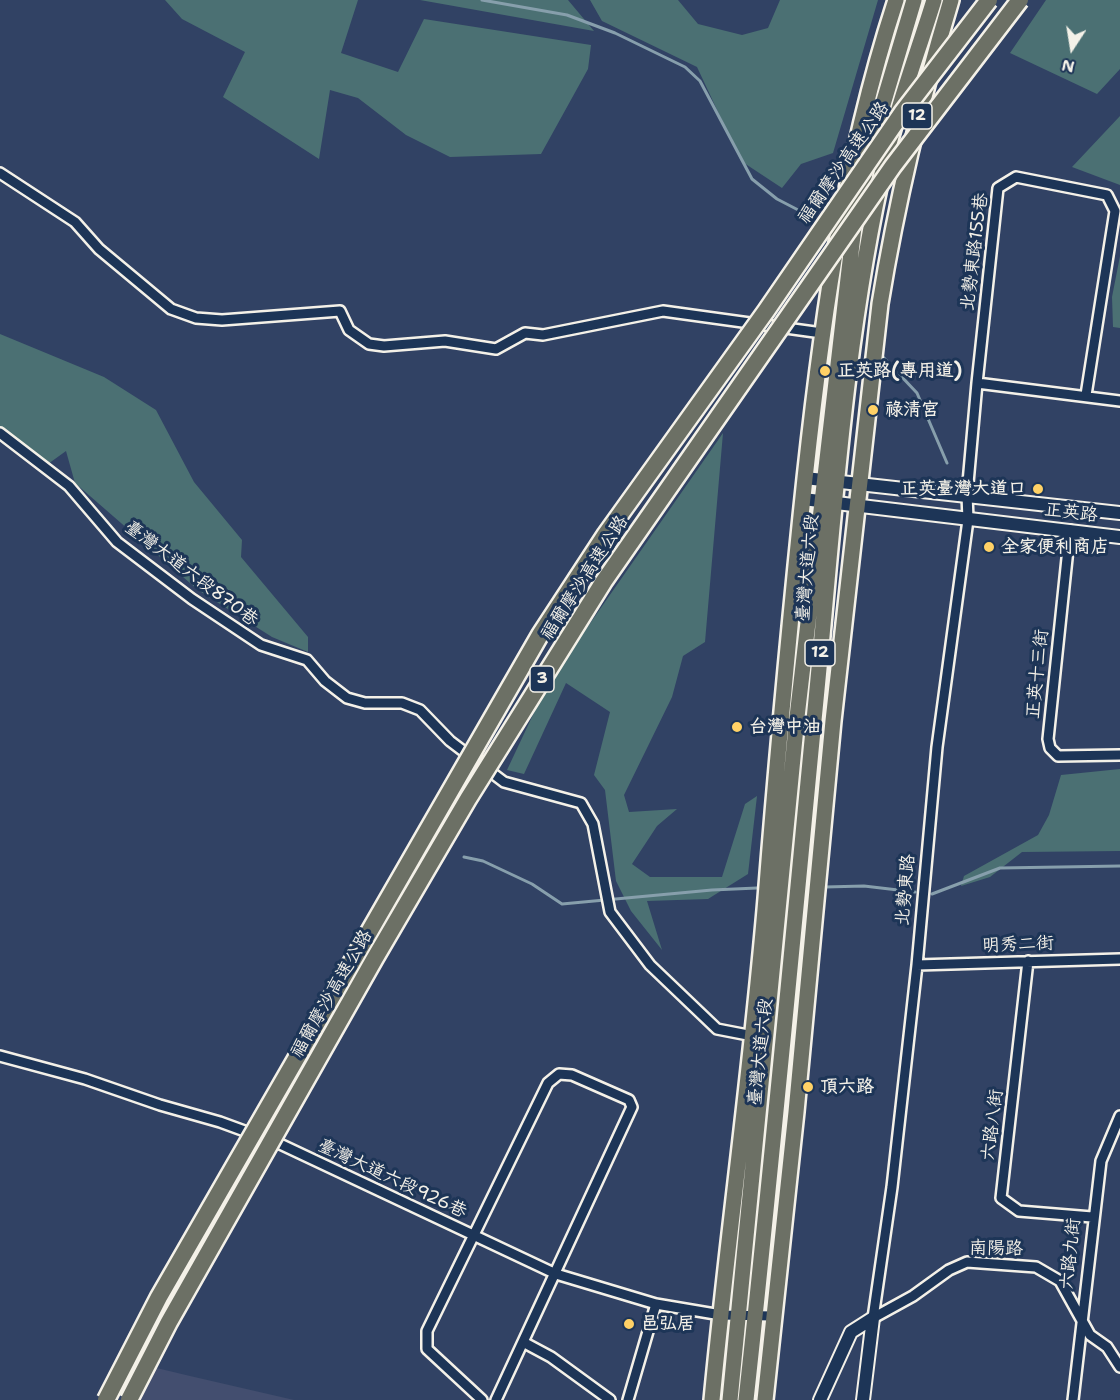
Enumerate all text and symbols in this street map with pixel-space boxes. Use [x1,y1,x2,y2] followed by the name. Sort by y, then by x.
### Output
[1042,18,1102,78] north arrow
[1060,55,1077,78] text: N
[794,98,894,228] street label: 福爾摩沙高速公路
[902,103,932,129] road number: 12
[957,192,993,312] street label: 北勢東路155巷
[837,360,962,382] place label: 正英路(專用道)
[818,364,832,378] marker: 正英路(專用道)
[885,399,939,421] place label: 祿清宮
[866,403,880,417] marker: 祿清宮
[900,478,1026,500] place label: 正英臺灣大道口
[1031,482,1045,496] marker: 正英臺灣大道口
[1043,499,1099,527] street label: 正英路
[537,512,633,644] street label: 福爾摩沙高速公路
[793,513,823,623] street label: 臺灣大道六段
[120,517,262,631] street label: 臺灣大道六段870巷
[1001,536,1109,558] place label: 全家便利商店
[982,540,996,554] marker: 全家便利商店
[1023,628,1053,720] street label: 正英十三街
[805,640,835,666] road number: 12
[530,666,554,692] road number: 3
[749,716,821,738] place label: 台灣中油
[730,720,744,734] marker: 台灣中油
[892,853,920,927] street label: 北勢東路
[287,926,377,1062] street label: 福爾摩沙高速公路
[982,933,1054,957] street label: 明秀二街
[745,997,777,1107] street label: 臺灣大道六段
[820,1076,874,1098] place label: 頂六路
[801,1080,815,1094] marker: 頂六路
[978,1088,1008,1162] street label: 六路八街
[314,1135,470,1223] street label: 臺灣大道六段926巷
[1056,1217,1086,1291] street label: 六路九街
[969,1238,1023,1260] street label: 南陽路
[641,1313,695,1335] place label: 邑弘居
[622,1317,636,1331] marker: 邑弘居

